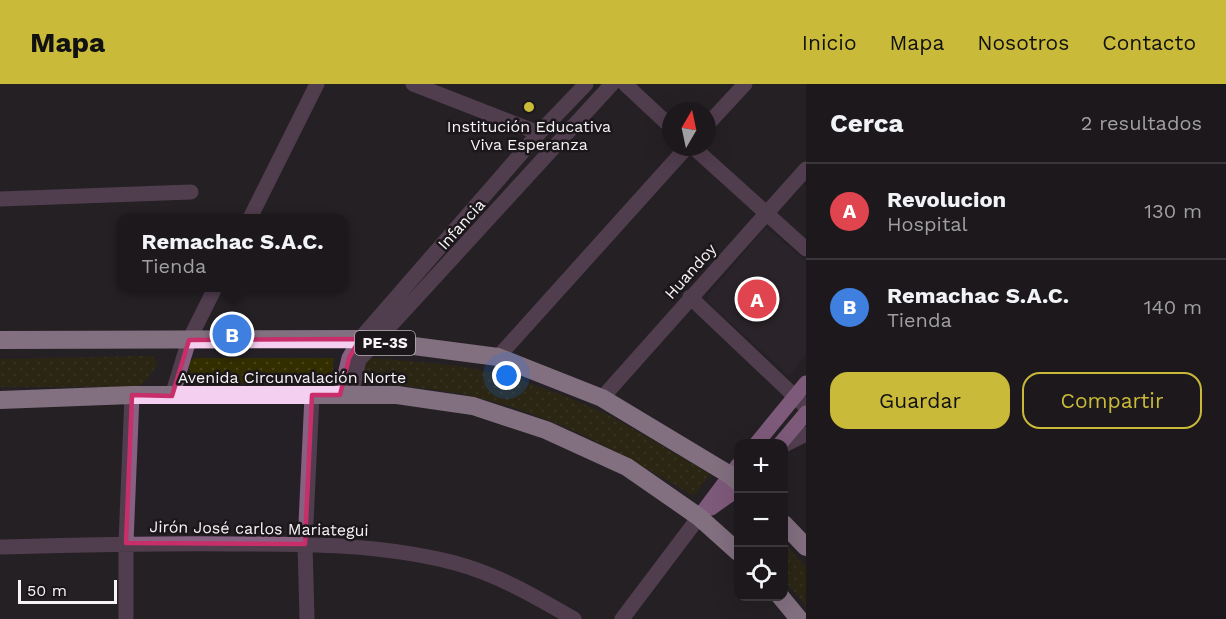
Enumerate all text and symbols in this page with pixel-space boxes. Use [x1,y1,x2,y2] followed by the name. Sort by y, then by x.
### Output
[30,26,105,59] text: Mapa
[802,30,857,55] text: Inicio
[890,30,944,55] text: Mapa
[977,30,1069,55] text: Nosotros
[1102,30,1196,55] text: Contacto
[522,100,536,114] marker: Institución Educativa Viva Esperanza
[662,102,716,156] north arrow
[830,108,904,138] text: Cerca
[1081,111,1202,135] text: 2 resultados
[447,117,611,154] place label: Institución Educativa Viva Esperanza
[887,187,1006,212] text: Revolucion
[434,195,489,254] street label: Infancia
[843,199,856,223] text: A
[1144,199,1202,223] text: 130 m
[887,212,968,236] text: Hospital
[117,214,348,292] popup
[141,229,324,254] text: Remachac S.A.C.
[661,239,721,303] street label: Huandoy
[141,254,206,278] text: Tienda
[738,276,777,322] pin: A
[887,283,1069,308] text: Remachac S.A.C.
[843,295,856,319] text: B
[1144,295,1202,319] text: 140 m
[887,308,952,332] text: Tienda
[212,312,252,356] pin: B
[355,331,415,355] road number: PE-3S
[492,361,521,390] your location
[178,368,406,387] street label: Avenida Circunvalación Norte
[830,372,1010,429] button: Guardar
[1022,372,1202,429] button: Compartir
[734,439,788,601] map controls
[734,439,788,493] button: +
[734,493,788,547] button: −
[149,517,369,540] street label: Jirón José carlos Mariategui
[734,547,788,601] button: locate
[18,577,117,604] scale bar
[27,581,67,600] text: 50 m

